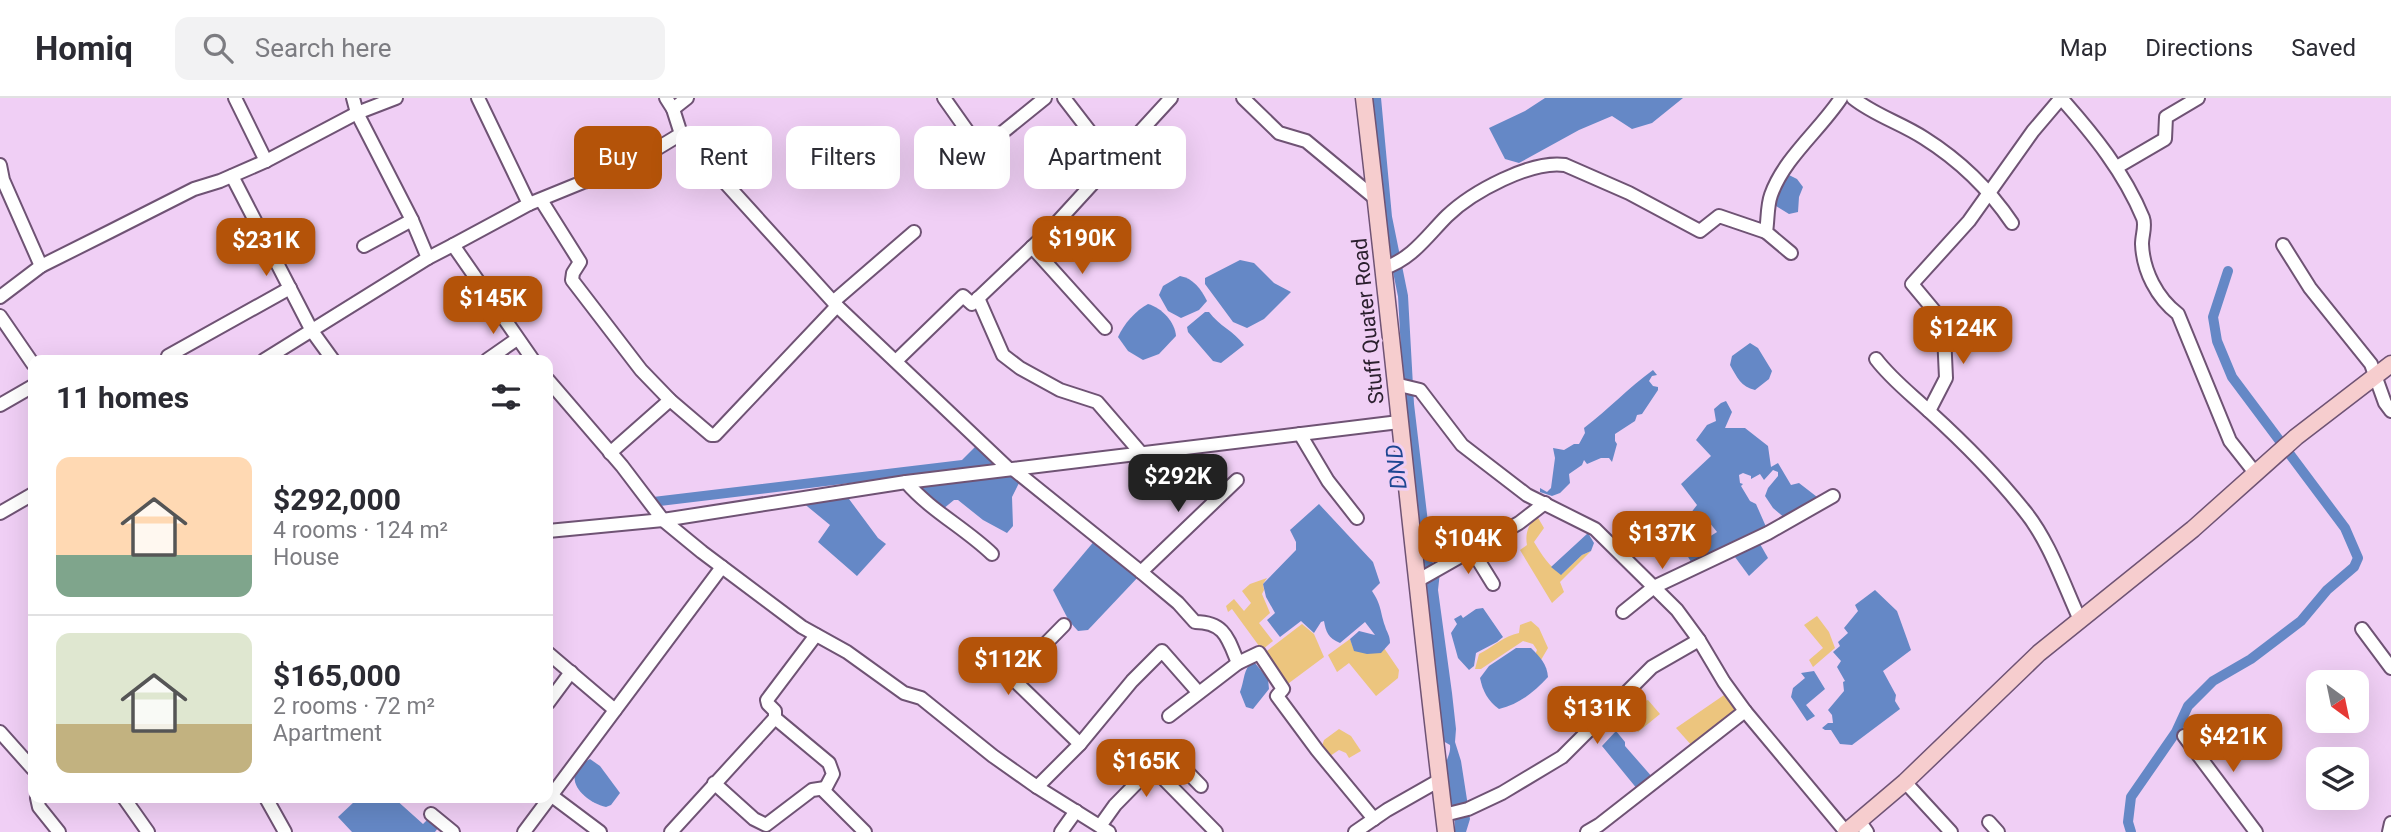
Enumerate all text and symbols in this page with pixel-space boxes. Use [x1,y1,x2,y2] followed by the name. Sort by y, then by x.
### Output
[175,17,665,80] search box
[35,29,133,68] text: Homiq
[199,29,237,67] icon: search
[255,33,392,63] text: Search here
[2060,34,2107,62] text: Map
[2145,34,2253,62] text: Directions
[2291,34,2356,62] text: Saved
[574,126,662,189] chip: Buy
[676,126,772,189] chip: Rent
[786,126,900,189] chip: Filters
[914,126,1010,189] chip: New
[1024,126,1186,189] chip: Apartment
[1033,216,1131,276] pin: $190K
[217,218,315,278] pin: $231K
[1048,225,1116,252] text: $190K
[232,227,300,254] text: $231K
[1347,237,1389,405] street label: Stuff Quater Road
[444,276,542,336] pin: $145K
[459,285,527,312] text: $145K
[1914,306,2012,366] pin: $124K
[1929,315,1997,342] text: $124K
[487,378,525,416] icon: filters
[56,380,189,415] text: 11 homes
[1380,443,1413,491] water label: DND
[1129,454,1227,514] pin: $292K
[1144,463,1212,490] text: $292K
[273,482,401,517] text: $292,000
[112,485,196,569] icon: home
[1613,512,1711,571] pin: $137K
[273,517,448,544] text: 4 rooms · 124 m²
[1419,517,1517,576] pin: $104K
[1628,520,1696,547] text: $137K
[1434,525,1502,552] text: $104K
[273,544,339,571] text: House
[959,638,1057,697] pin: $112K
[974,646,1042,673] text: $112K
[273,658,401,693] text: $165,000
[112,661,196,745] icon: home
[2306,670,2370,733] north arrow
[2306,670,2369,810] map controls
[1548,686,1646,746] pin: $131K
[273,693,435,720] text: 2 rooms · 72 m²
[1563,695,1631,722] text: $131K
[2184,714,2282,774] pin: $421K
[273,720,382,747] text: Apartment
[2199,723,2267,750] text: $421K
[1097,740,1195,799] pin: $165K
[2306,747,2369,810] button: layers
[1112,748,1180,775] text: $165K

